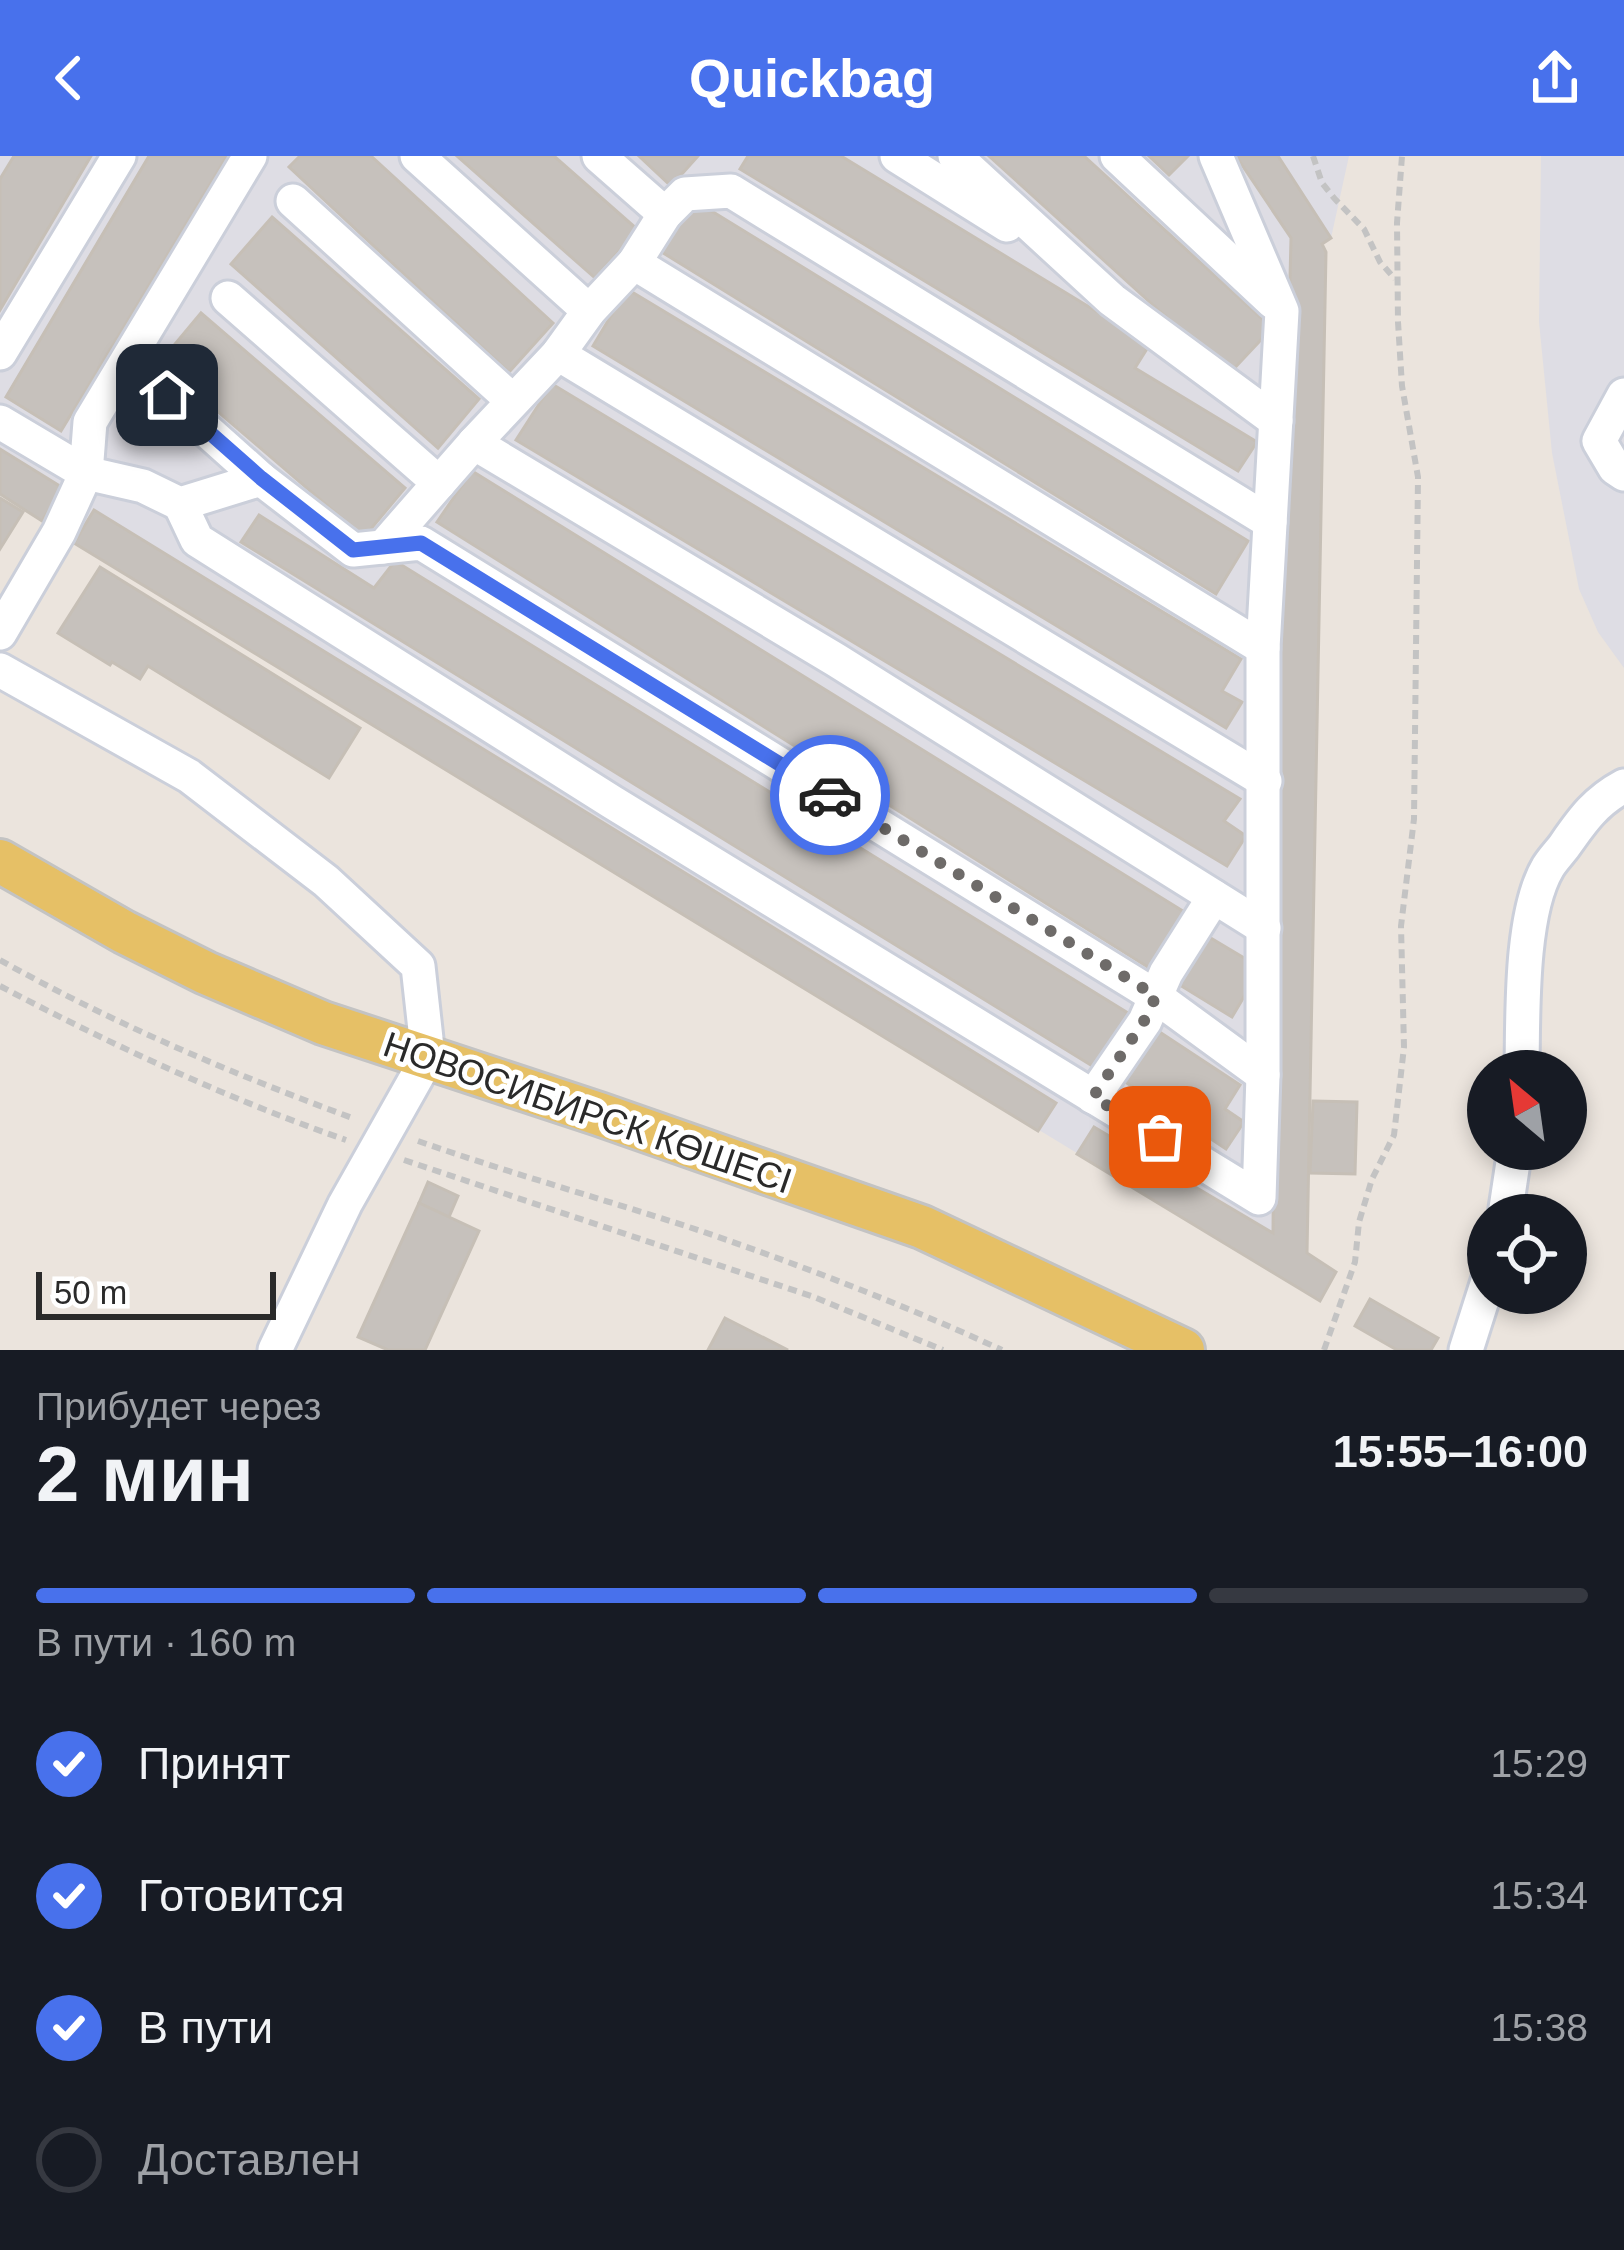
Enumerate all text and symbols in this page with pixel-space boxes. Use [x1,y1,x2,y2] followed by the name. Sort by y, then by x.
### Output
[36,45,102,111] icon: back
[1522,45,1588,111] icon: share
[689,48,935,108] text: Quickbag
[116,344,218,446] pin
[134,362,200,428] icon: home
[770,735,890,855] courier
[797,762,863,828] icon: car
[378,1023,797,1202] street label: НОВОСИБИРСК КӨШЕСІ
[1467,1050,1587,1170] north arrow
[1467,1050,1587,1314] map controls
[1109,1086,1211,1188] pin
[1127,1104,1193,1170] icon: bag
[1467,1194,1587,1314] button: locate
[36,1266,276,1319] scale bar
[54,1274,127,1311] text: 50 m
[36,1385,321,1428] text: Прибудет через
[1333,1426,1588,1477] text: 15:55–16:00
[36,1430,254,1518] text: 2 мин
[36,1621,296,1664] text: В пути · 160 m
[36,1731,102,1797] icon: check
[138,1738,290,1789] text: Принят
[1490,1742,1588,1785] text: 15:29
[36,1863,102,1929] icon: check
[138,1870,345,1921] text: Готовится
[1490,1874,1588,1917] text: 15:34
[36,1995,102,2061] icon: check
[138,2002,273,2053] text: В пути
[1490,2006,1588,2049] text: 15:38
[138,2134,361,2185] text: Доставлен

